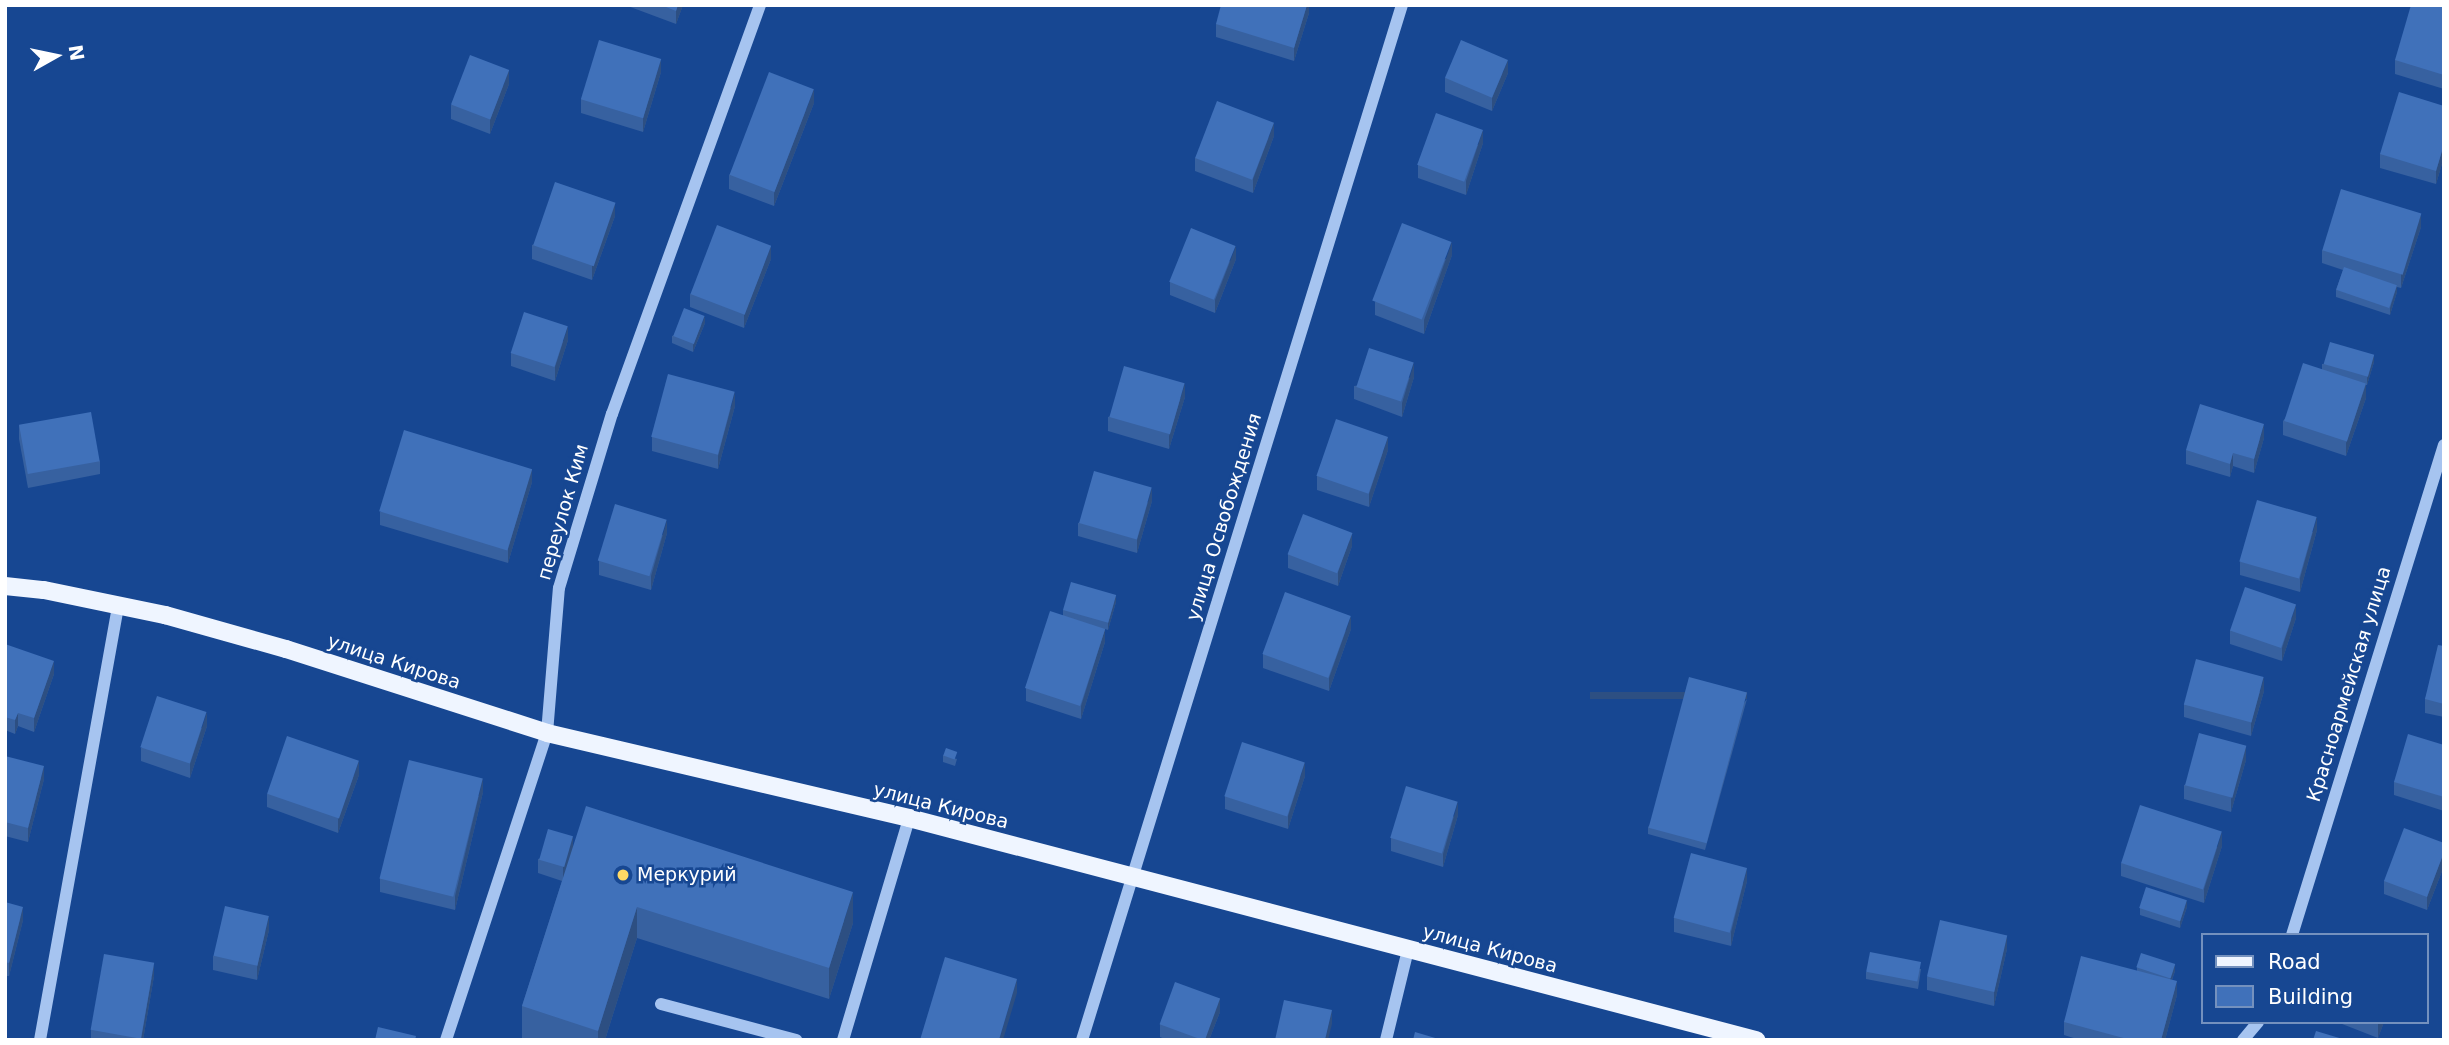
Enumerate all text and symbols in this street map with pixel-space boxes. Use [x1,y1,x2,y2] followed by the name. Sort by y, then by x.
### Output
[21,21,91,91] north arrow
[65,43,89,62] text: N
[1182,410,1266,624] street label: улица Освобождения
[533,441,593,583] street label: переулок Ким
[2302,563,2396,805] street label: Красноармейская улица
[325,630,463,694] street label: улица Кирова
[871,778,1011,834] street label: улица Кирова
[637,864,737,886] place label: Меркурий
[615,867,631,883] marker: Меркурий
[1420,920,1560,978] street label: улица Кирова
[2200,933,2428,1024] legend
[2268,950,2321,974] text: Road
[2268,985,2353,1009] text: Building

